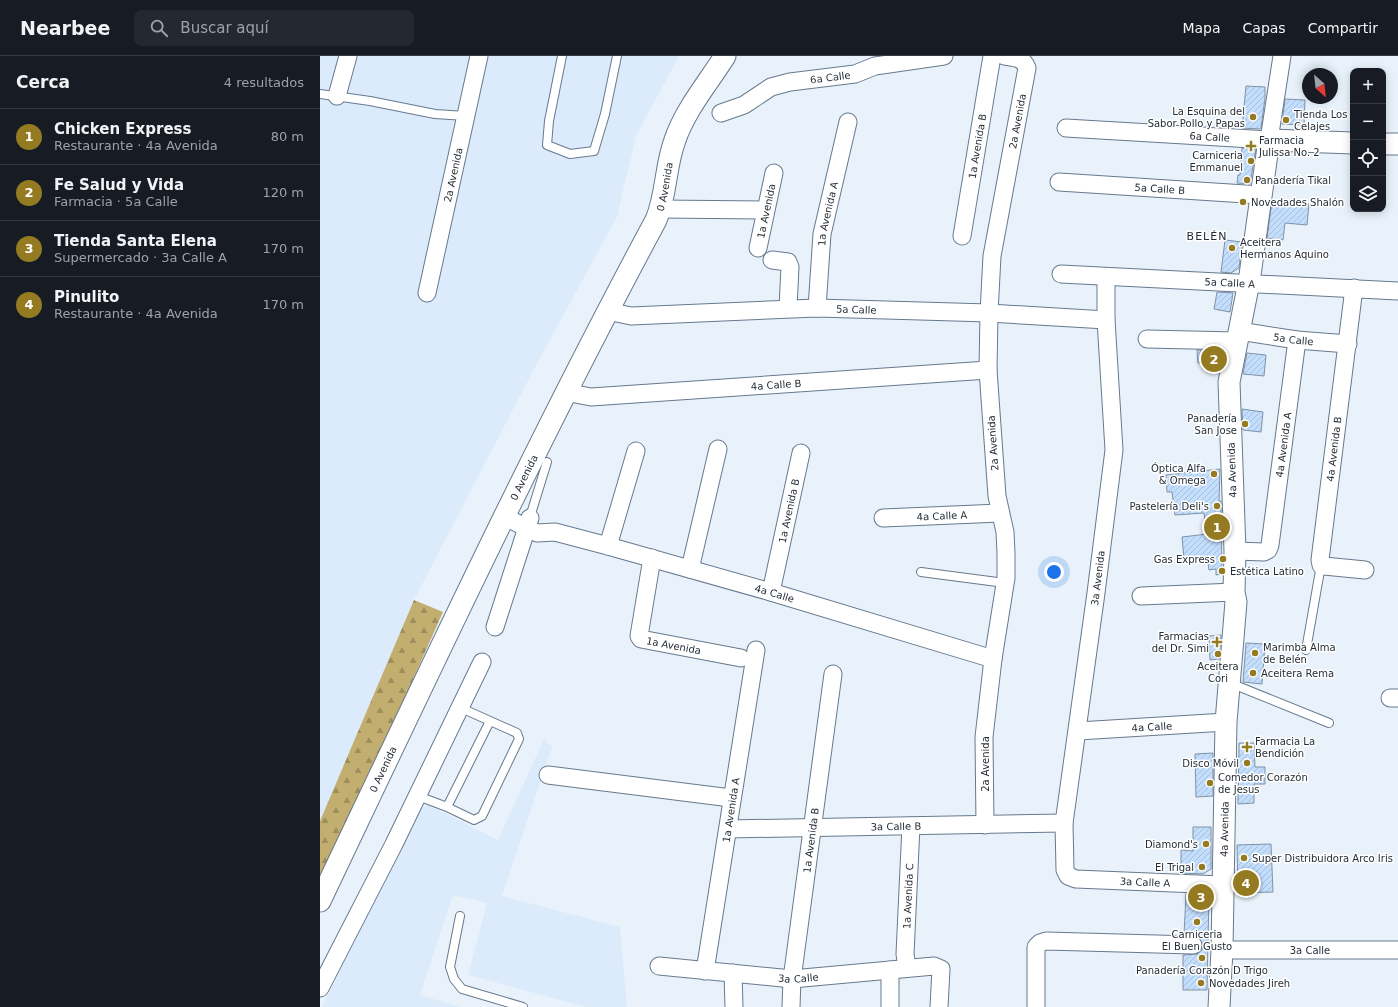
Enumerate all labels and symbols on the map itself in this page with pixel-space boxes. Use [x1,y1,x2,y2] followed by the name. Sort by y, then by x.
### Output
[1302,68,1338,104] north arrow
[809,69,851,85] street label: 6a Calle
[1007,93,1028,150] street label: 2a Avenida
[1148,106,1245,129] place label: La Esquina del Sabor Pollo y Papas
[1293,109,1347,132] place label: Tienda Los Celajes
[1248,112,1258,122] marker: La Esquina del Sabor Pollo y Papas
[966,113,988,180] street label: 1a Avenida B
[1281,115,1291,125] marker: Tienda Los Celajes
[1189,130,1230,143] street label: 6a Calle
[1258,135,1320,158] place label: Farmacia Julissa No. 2
[1246,141,1256,151] marker: Farmacia Julissa No. 2
[442,146,464,203] street label: 2a Avenida
[1189,150,1243,173] place label: Carniceria Emmanuel
[1246,156,1256,166] marker: Carniceria Emmanuel
[654,161,674,212] street label: 0 Avenida
[1242,175,1252,185] marker: Panadería Tikal
[1255,175,1331,186] place label: Panadería Tikal
[816,180,840,246] street label: 1a Avenida A
[1134,181,1186,196] street label: 5a Calle B
[755,182,777,239] street label: 1a Avenida
[1238,197,1248,207] marker: Novedades Shalón
[1251,197,1344,208] place label: Novedades Shalón
[1187,230,1227,243] district label: BELÉN
[1240,237,1329,260] place label: Aceitera Hermanos Aquino
[1227,243,1237,253] marker: Aceitera Hermanos Aquino
[1204,276,1255,289] street label: 5a Calle A
[836,303,877,315] street label: 5a Calle
[1272,331,1314,347] street label: 5a Calle
[1201,344,1227,374] pin: 2
[750,377,802,392] street label: 4a Calle B
[1273,411,1293,478] street label: 4a Avenida A
[1187,413,1237,436] place label: Panadería San Jose
[986,415,1000,471] street label: 2a Avenida
[1325,416,1343,482] street label: 4a Avenida B
[1240,419,1250,429] marker: Panadería San Jose
[1226,442,1238,498] street label: 4a Avenida
[508,453,540,502] street label: 0 Avenida
[1151,462,1206,486] place label: Óptica Alfa & Omega
[1209,469,1219,479] marker: Óptica Alfa & Omega
[776,477,801,544] street label: 1a Avenida B
[1130,501,1209,512] place label: Pastelería Deli's
[1212,501,1222,511] marker: Pastelería Deli's
[916,509,968,522] street label: 4a Calle A
[1204,512,1230,542] pin: 1
[1089,550,1107,606] street label: 3a Avenida
[1154,554,1215,565] place label: Gas Express
[1218,554,1228,564] marker: Gas Express
[1044,562,1064,582] your location
[1217,566,1227,576] marker: Estética Latino
[1230,566,1304,577] place label: Estética Latino
[754,582,796,604] street label: 4a Calle
[1152,631,1209,654] place label: Farmacias del Dr. Simi
[645,635,702,656] street label: 1a Avenida
[1212,637,1222,647] marker: Farmacias del Dr. Simi
[1263,642,1336,665] place label: Marimba Alma de Belén
[1250,648,1260,658] marker: Marimba Alma de Belén
[1213,649,1223,659] marker: Aceitera Cori
[1197,661,1239,684] place label: Aceitera Cori
[1248,668,1258,678] marker: Aceitera Rema
[1261,668,1334,679] place label: Aceitera Rema
[1131,720,1172,733] street label: 4a Calle
[980,736,991,792] street label: 2a Avenida
[1255,736,1315,759] place label: Farmacia La Bendición
[1242,742,1252,752] marker: Farmacia La Bendición
[367,744,398,794] street label: 0 Avenida
[1182,758,1239,769] place label: Disco Móvil
[1242,758,1252,768] marker: Disco Móvil
[1218,772,1308,795] place label: Comedor Corazón de Jesus
[720,777,741,843] street label: 1a Avenida A
[1205,778,1215,788] marker: Comedor Corazón de Jesus
[1218,801,1230,857] street label: 4a Avenida
[801,807,820,874] street label: 1a Avenida B
[871,820,921,832] street label: 3a Calle B
[1145,839,1198,850] place label: Diamond's
[1201,839,1211,849] marker: Diamond's
[1239,853,1249,863] marker: Super Distribuidora Arco Iris
[1252,853,1393,864] place label: Super Distribuidora Arco Iris
[1155,862,1194,873] place label: El Trigal
[1197,862,1207,872] marker: El Trigal
[901,863,915,929] street label: 1a Avenida C
[1233,868,1259,898] pin: 4
[1120,875,1171,888] street label: 3a Calle A
[1188,882,1214,912] pin: 3
[1192,917,1202,927] marker: Carniceria El Buen Gusto
[1162,929,1232,952] place label: Carniceria El Buen Gusto
[1290,945,1330,956] street label: 3a Calle
[1197,953,1207,963] marker: Panadería Corazón D Trigo
[1136,965,1268,976] place label: Panadería Corazón D Trigo
[778,971,819,985] street label: 3a Calle
[1196,978,1206,988] marker: Novedades Jireh
[1209,978,1290,989] place label: Novedades Jireh

